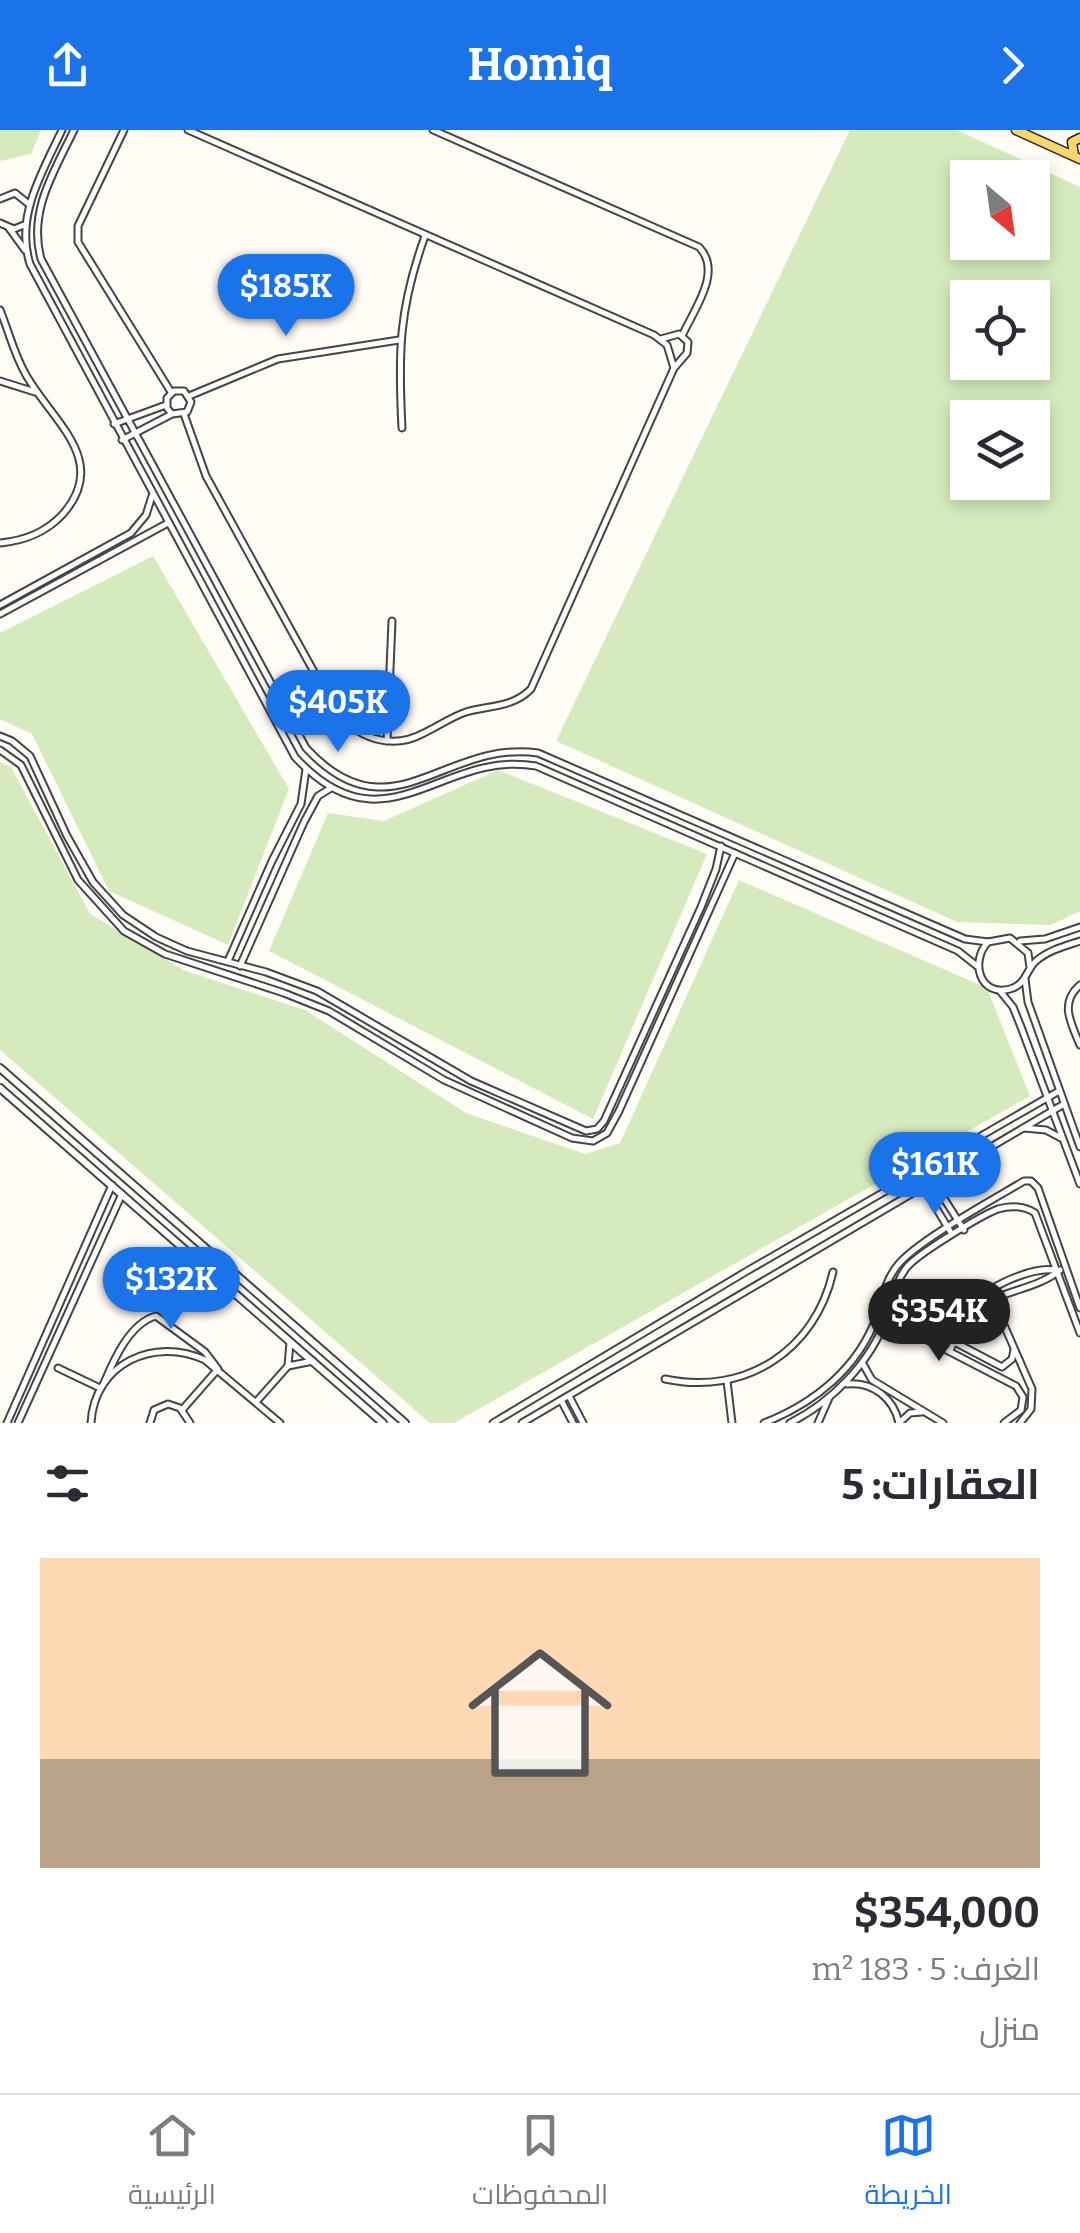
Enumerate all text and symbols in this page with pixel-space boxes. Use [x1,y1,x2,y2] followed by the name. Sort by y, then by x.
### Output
[40,38,95,93] icon: share
[468,38,612,92] text: Homiq
[985,38,1040,93] icon: forward
[950,160,1050,260] north arrow
[950,160,1050,500] map controls
[216,254,356,339] pin: $185K
[240,267,332,305] text: $185K
[950,280,1050,380] button: locate
[950,400,1050,500] button: layers
[268,670,408,755] pin: $405K
[288,683,388,721] text: $405K
[865,1132,1005,1217] pin: $161K
[891,1145,979,1183] text: $161K
[101,1247,241,1332] pin: $132K
[125,1260,217,1298] text: $132K
[869,1279,1009,1364] pin: $354K
[890,1292,988,1330] text: $354K
[40,1456,95,1511] icon: filters
[841,1460,1040,1510] text: العقارات: 5
[450,1623,630,1803] icon: home
[853,1888,1040,1938] text: $354,000
[812,1950,1040,1988] text: الغرف: 5 · 183 m²
[979,2010,1040,2048] text: منزل
[128,2108,216,2220] tab: الرئيسية
[472,2108,608,2220] tab: المحفوظات
[865,2108,952,2220] tab: الخريطة

